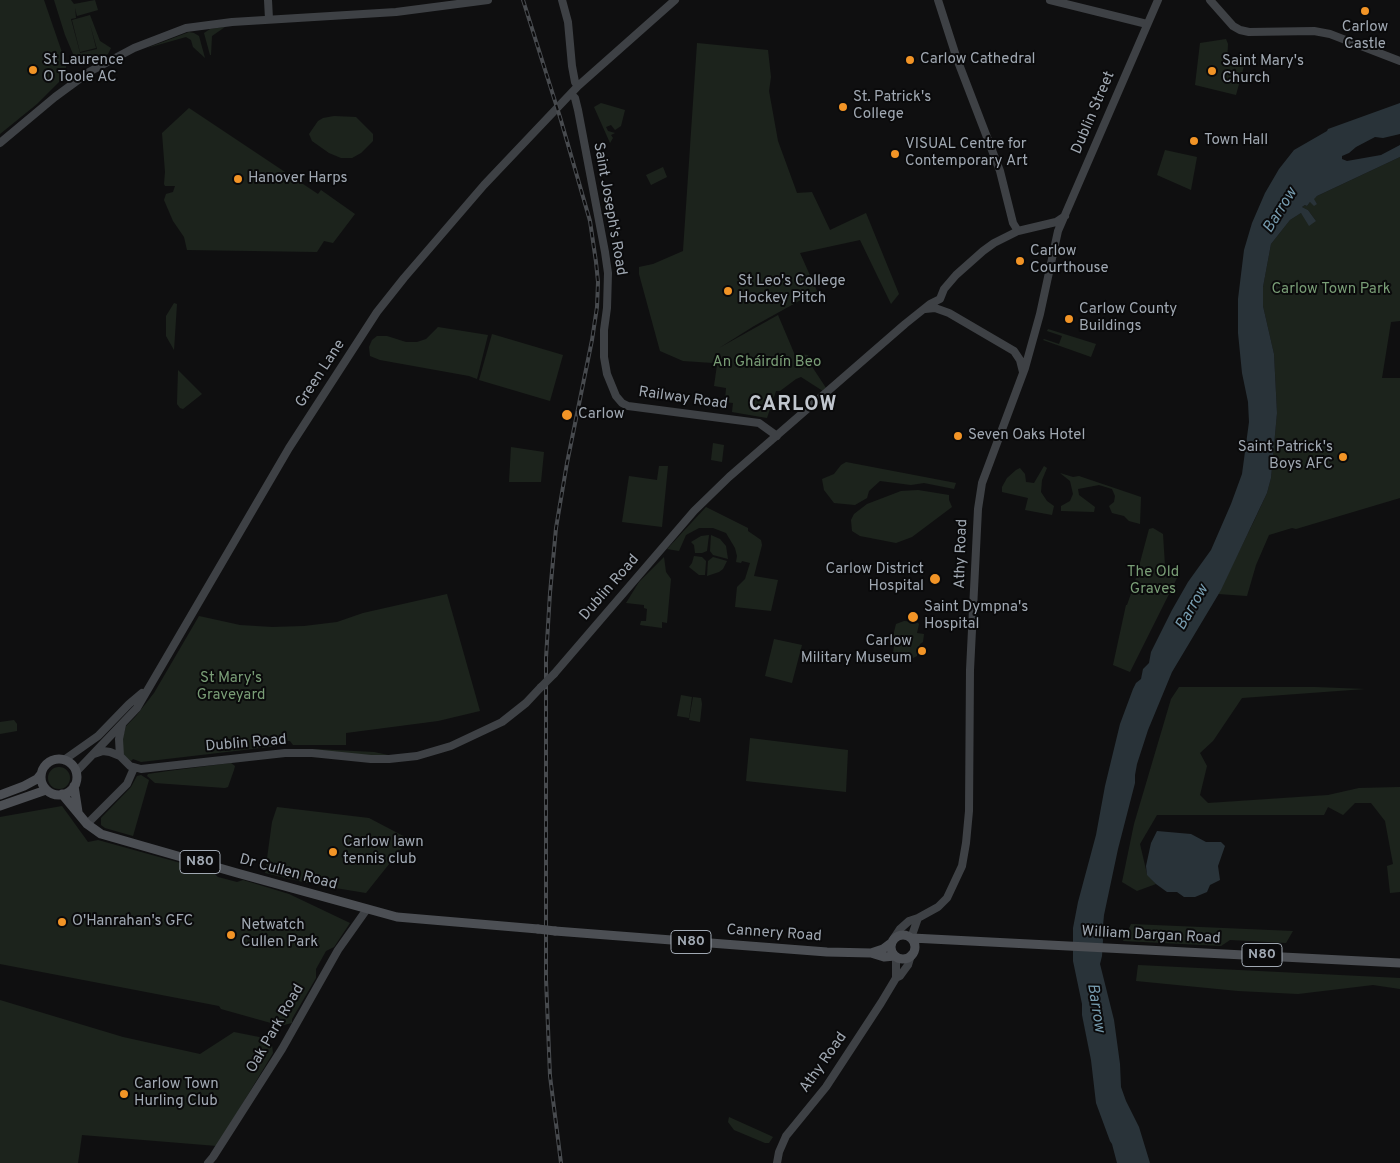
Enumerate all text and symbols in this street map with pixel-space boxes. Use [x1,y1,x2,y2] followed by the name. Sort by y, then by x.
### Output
[1359,5,1371,17] marker: Carlow Castle
[1342,19,1388,54] place label: Carlow Castle
[920,51,1035,69] place label: Carlow Cathedral
[43,52,124,87] place label: St Laurence O Toole AC
[1222,53,1304,88] place label: Saint Mary's Church
[904,54,916,66] marker: Carlow Cathedral
[27,64,39,76] marker: St Laurence O Toole AC
[1206,65,1218,77] marker: Saint Mary's Church
[1069,69,1119,157] street label: Dublin Street
[853,89,931,124] place label: St. Patrick's College
[837,101,849,113] marker: St. Patrick's College
[1204,132,1268,150] place label: Town Hall
[1188,135,1200,147] marker: Town Hall
[905,136,1028,171] place label: VISUAL Centre for Contemporary Art
[588,141,630,277] street label: Saint Joseph's Road
[889,148,901,160] marker: VISUAL Centre for Contemporary Art
[248,170,348,188] place label: Hanover Harps
[232,173,244,185] marker: Hanover Harps
[1260,185,1302,237] water label: Barrow
[1030,243,1109,278] place label: Carlow Courthouse
[1014,255,1026,267] marker: Carlow Courthouse
[738,273,846,308] place label: St Leo's College Hockey Pitch
[1271,281,1391,299] park label: Carlow Town Park
[722,285,734,297] marker: St Leo's College Hockey Pitch
[1079,301,1177,336] place label: Carlow County Buildings
[1063,313,1075,325] marker: Carlow County Buildings
[292,337,350,411] street label: Green Lane
[713,354,821,372] park label: An Gháirdín Beo
[637,384,729,414] street label: Railway Road
[748,394,838,418] district label: CARLOW
[578,406,624,424] place label: Carlow
[560,408,574,422] marker: Carlow
[968,427,1085,445] place label: Seven Oaks Hotel
[952,430,964,442] marker: Seven Oaks Hotel
[1238,439,1333,474] place label: Saint Patrick's Boys AFC
[1337,451,1349,463] marker: Saint Patrick's Boys AFC
[952,519,972,589] street label: Athy Road
[576,551,644,625] street label: Dublin Road
[825,561,924,596] place label: Carlow District Hospital
[1127,564,1179,599] park label: The Old Graves
[928,572,942,586] marker: Carlow District Hospital
[1172,582,1214,634] water label: Barrow
[924,599,1028,634] place label: Saint Dympna's Hospital
[906,610,920,624] marker: Saint Dympna's Hospital
[801,633,912,668] place label: Carlow Military Museum
[916,645,928,657] marker: Carlow Military Museum
[197,670,265,705] park label: St Mary's Graveyard
[205,731,287,757] street label: Dublin Road
[343,834,424,869] place label: Carlow lawn tennis club
[327,846,339,858] marker: Carlow lawn tennis club
[180,850,220,874] road number: N80
[237,851,339,895] street label: Dr Cullen Road
[72,913,193,931] place label: O'Hanrahan's GFC
[56,916,68,928] marker: O'Hanrahan's GFC
[241,917,318,952] place label: Netwatch Cullen Park
[726,922,822,946] street label: Cannery Road
[1081,923,1221,949] street label: William Dargan Road
[225,929,237,941] marker: Netwatch Cullen Park
[671,930,711,954] road number: N80
[1242,944,1282,966] road number: N80
[243,982,309,1076] street label: Oak Park Road
[1082,982,1108,1034] water label: Barrow
[797,1029,851,1097] street label: Athy Road
[134,1076,219,1111] place label: Carlow Town Hurling Club
[118,1088,130,1100] marker: Carlow Town Hurling Club

